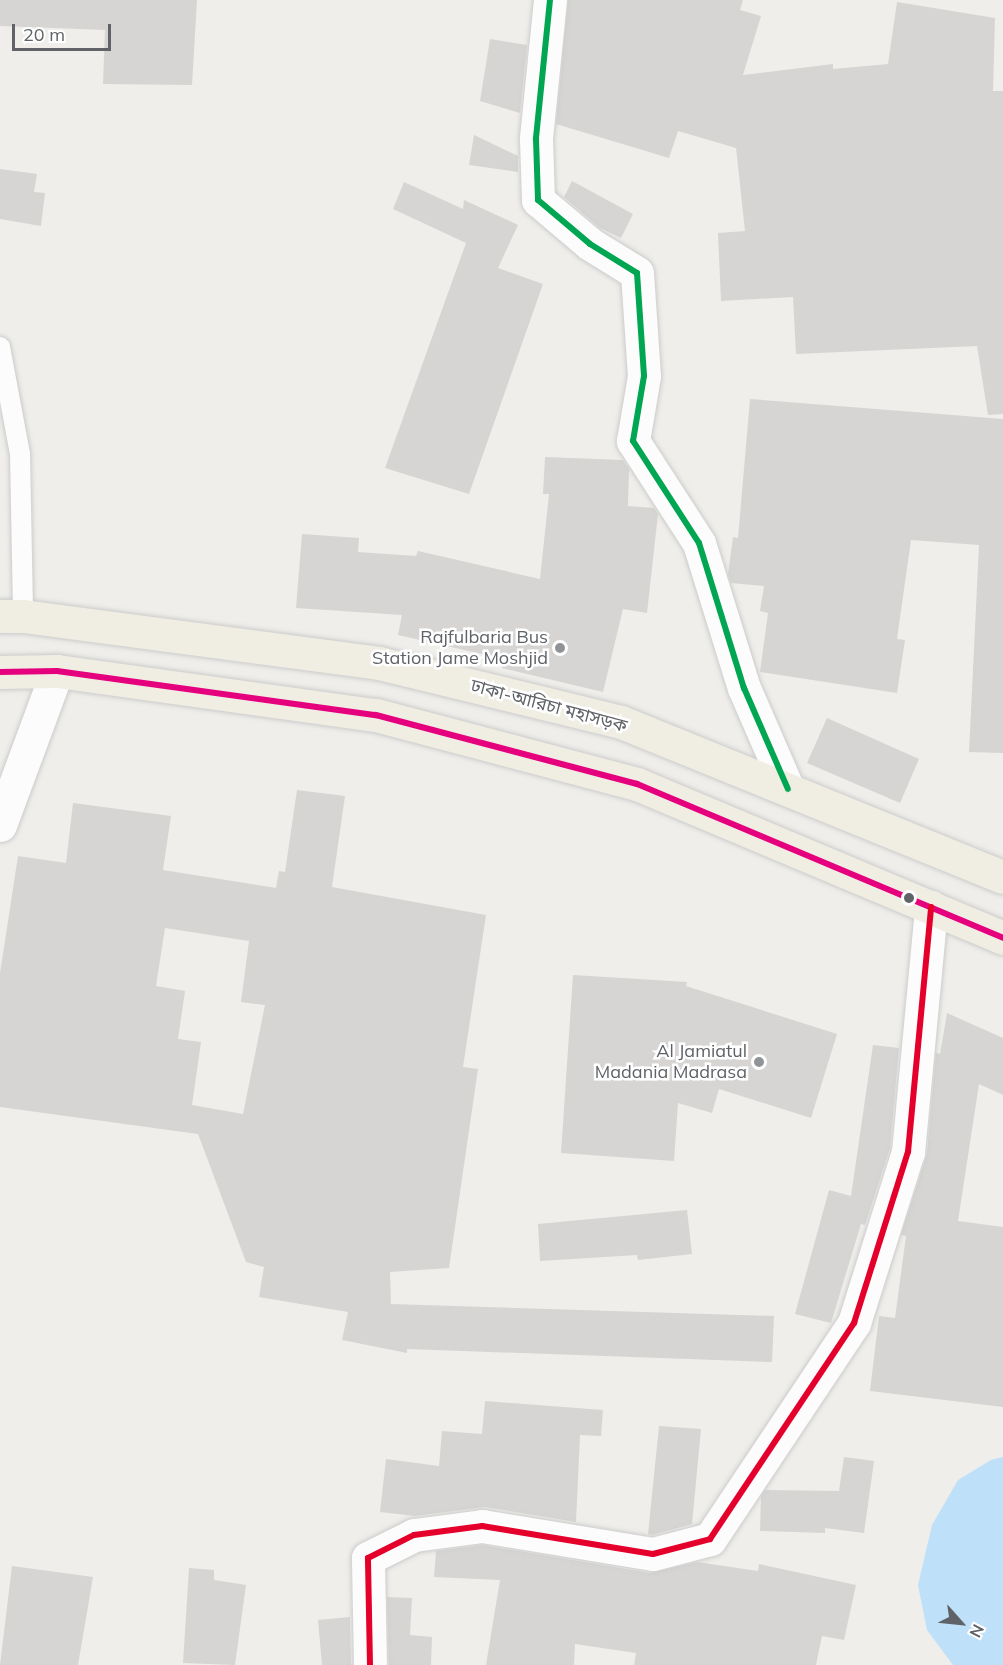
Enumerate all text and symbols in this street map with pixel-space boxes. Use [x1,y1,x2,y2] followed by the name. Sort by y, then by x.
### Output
[15,12,114,50] scale bar
[23,23,65,46] text: 20 m
[372,627,548,670] place label: Rajfulbaria Bus Station Jame Moshjid
[553,641,567,655] marker: Rajfulbaria Bus Station Jame Moshjid
[468,675,630,737] street label: ঢাকা-আরিচা মহাসড়ক
[903,892,915,904] unlabelled marker
[595,1041,747,1084] place label: Al Jamiatul Madania Madrasa
[752,1055,766,1069] marker: Al Jamiatul Madania Madrasa
[931,1593,991,1653] north arrow
[965,1621,989,1641] text: N

